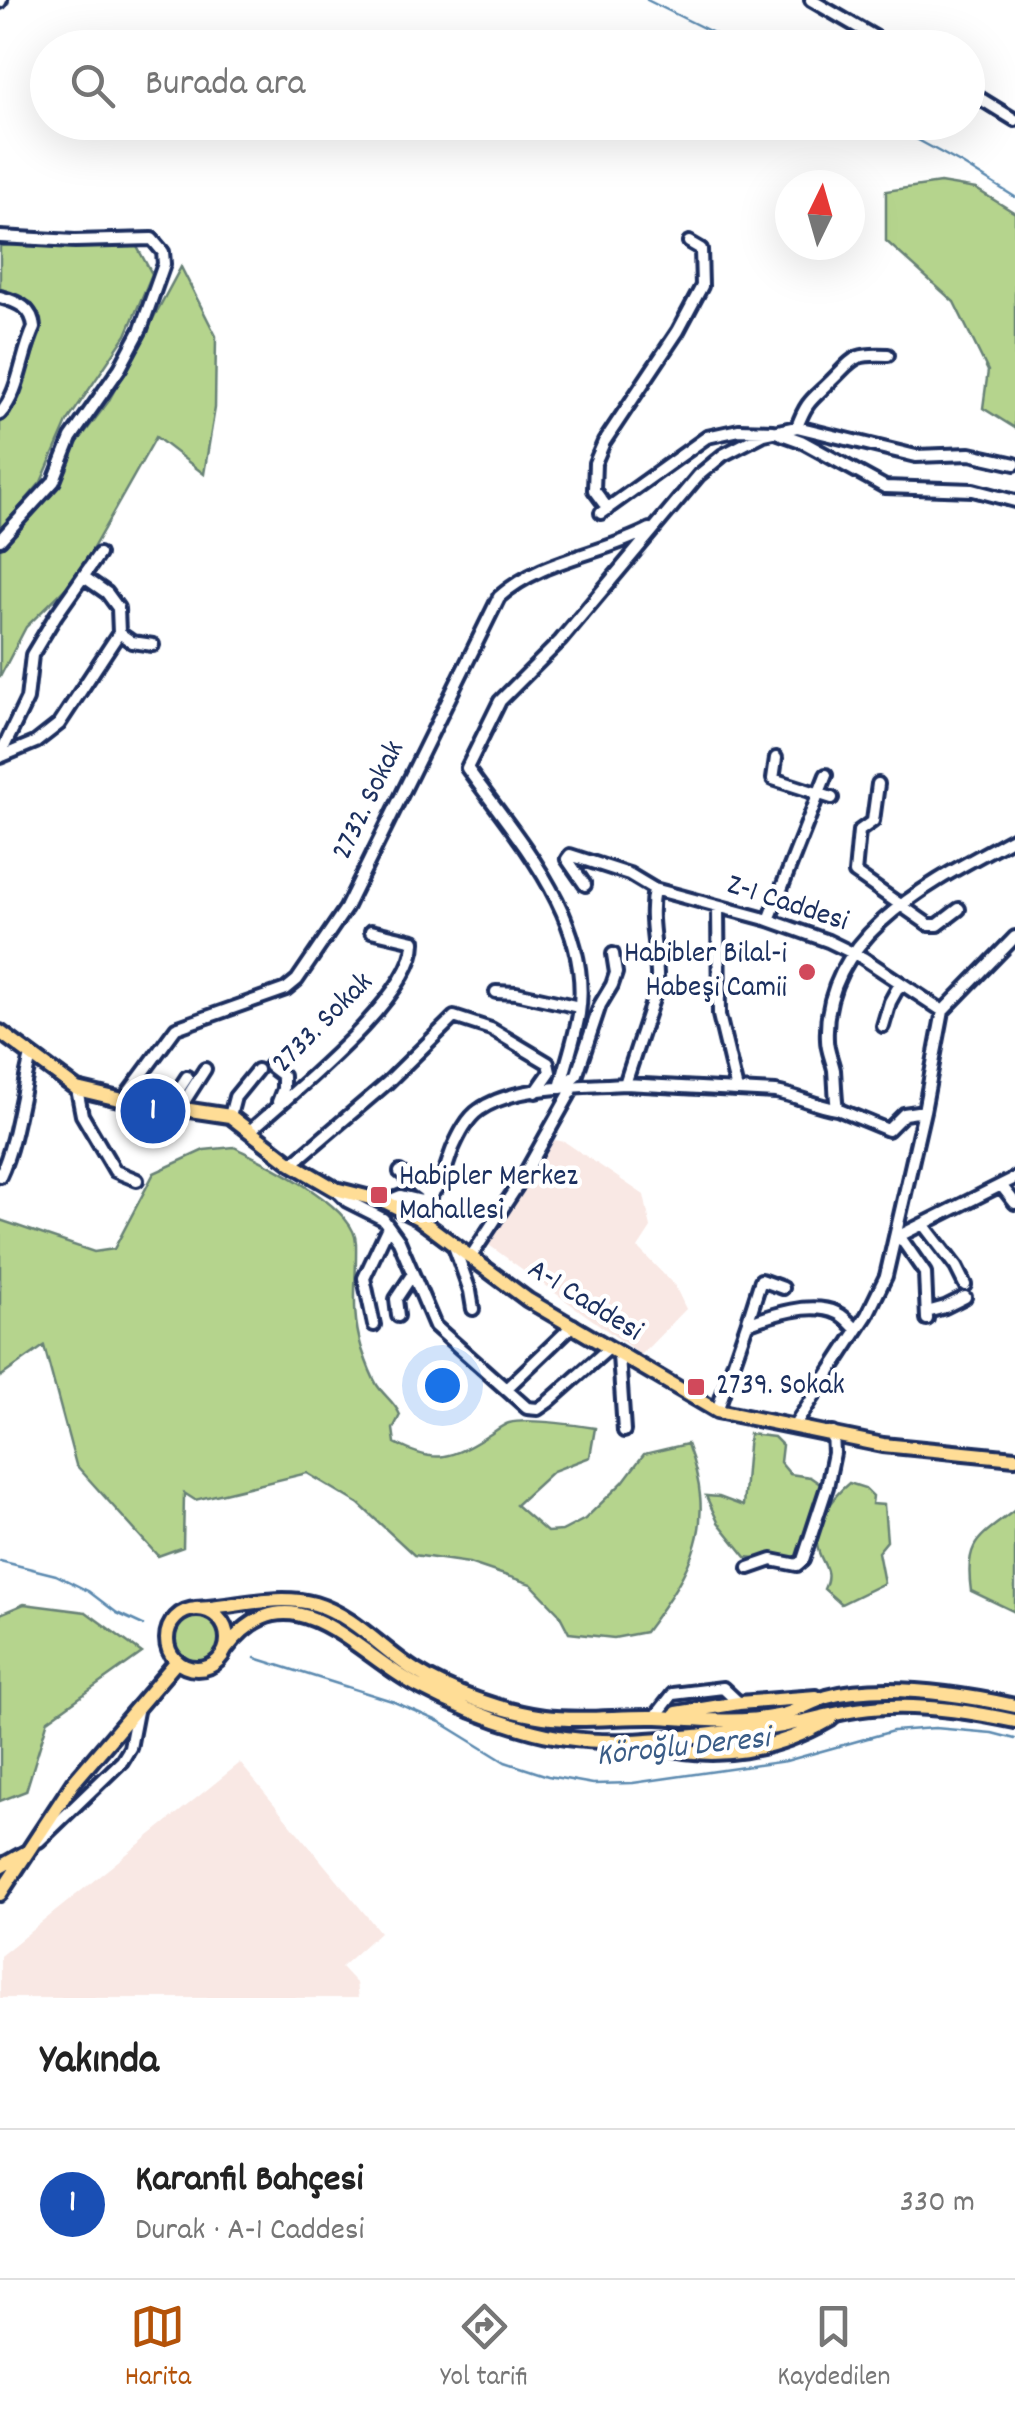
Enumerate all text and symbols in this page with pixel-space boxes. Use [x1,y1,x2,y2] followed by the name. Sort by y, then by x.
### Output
[30,30,985,140] search box
[65,58,120,113] icon: search
[145,58,305,113] text: Burada ara
[775,170,865,260] north arrow
[323,734,417,868] street label: 2732. Sokak
[721,865,853,945] street label: Z-1 Caddesi
[624,934,787,1011] place label: Habibler Bilal-i Habeşi Camii
[796,961,818,983] marker: Habibler Bilal-i Habeşi Camii
[263,963,385,1085] street label: 2733. Sokak
[120,1074,186,1148] pin: 1
[399,1157,578,1234] place label: Habipler Merkez Mahallesi
[368,1184,390,1206] marker: Habipler Merkez Mahallesi
[518,1250,650,1354] street label: A-1 Caddesi
[417,1360,468,1411] your location
[716,1366,845,1409] place label: 2739. Sokak
[685,1376,707,1398] marker: 2739. Sokak
[594,1717,777,1781] water label: Köroğlu Deresi
[40,2033,159,2093] text: Yakında
[135,2154,363,2209] text: Karanfil Bahçesi
[69,2181,76,2227] text: 1
[900,2181,975,2227] text: 330 m
[135,2209,364,2255] text: Durak · A-1 Caddesi
[125,2299,191,2399] tab: Harita
[440,2299,528,2399] tab: Yol tarifi
[777,2299,890,2399] tab: Kaydedilen

